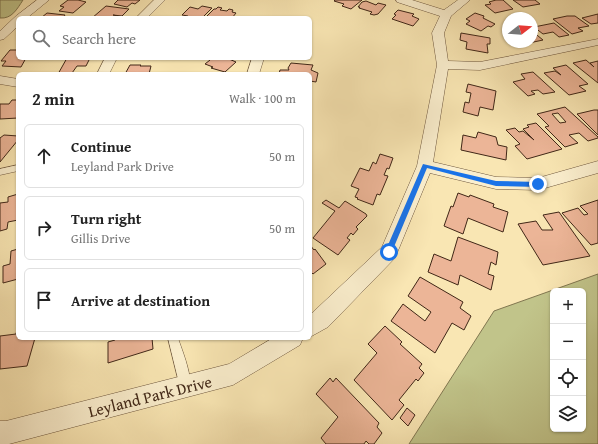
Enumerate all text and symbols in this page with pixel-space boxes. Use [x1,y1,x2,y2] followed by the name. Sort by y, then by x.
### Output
[502,12,538,48] north arrow
[16,16,312,60] search box
[30,27,52,49] icon: search
[62,28,136,49] text: Search here
[32,86,74,111] text: 2 min
[229,89,296,108] text: Walk · 100 m
[71,136,132,157] text: Continue
[33,145,55,167] icon: ahead
[269,147,295,166] text: 50 m
[71,157,174,176] text: Leyland Park Drive
[529,175,547,193] route end
[71,208,142,229] text: Turn right
[33,217,55,239] icon: right
[269,219,295,238] text: 50 m
[71,229,130,248] text: Gillis Drive
[380,243,398,261] route start
[550,288,586,432] map controls
[550,288,586,324] button: +
[33,289,55,311] icon: arrive
[71,290,210,311] text: Arrive at destination
[550,324,586,360] button: −
[550,360,586,396] button: locate
[86,369,214,423] street label: Leyland Park Drive
[550,396,586,432] button: layers

